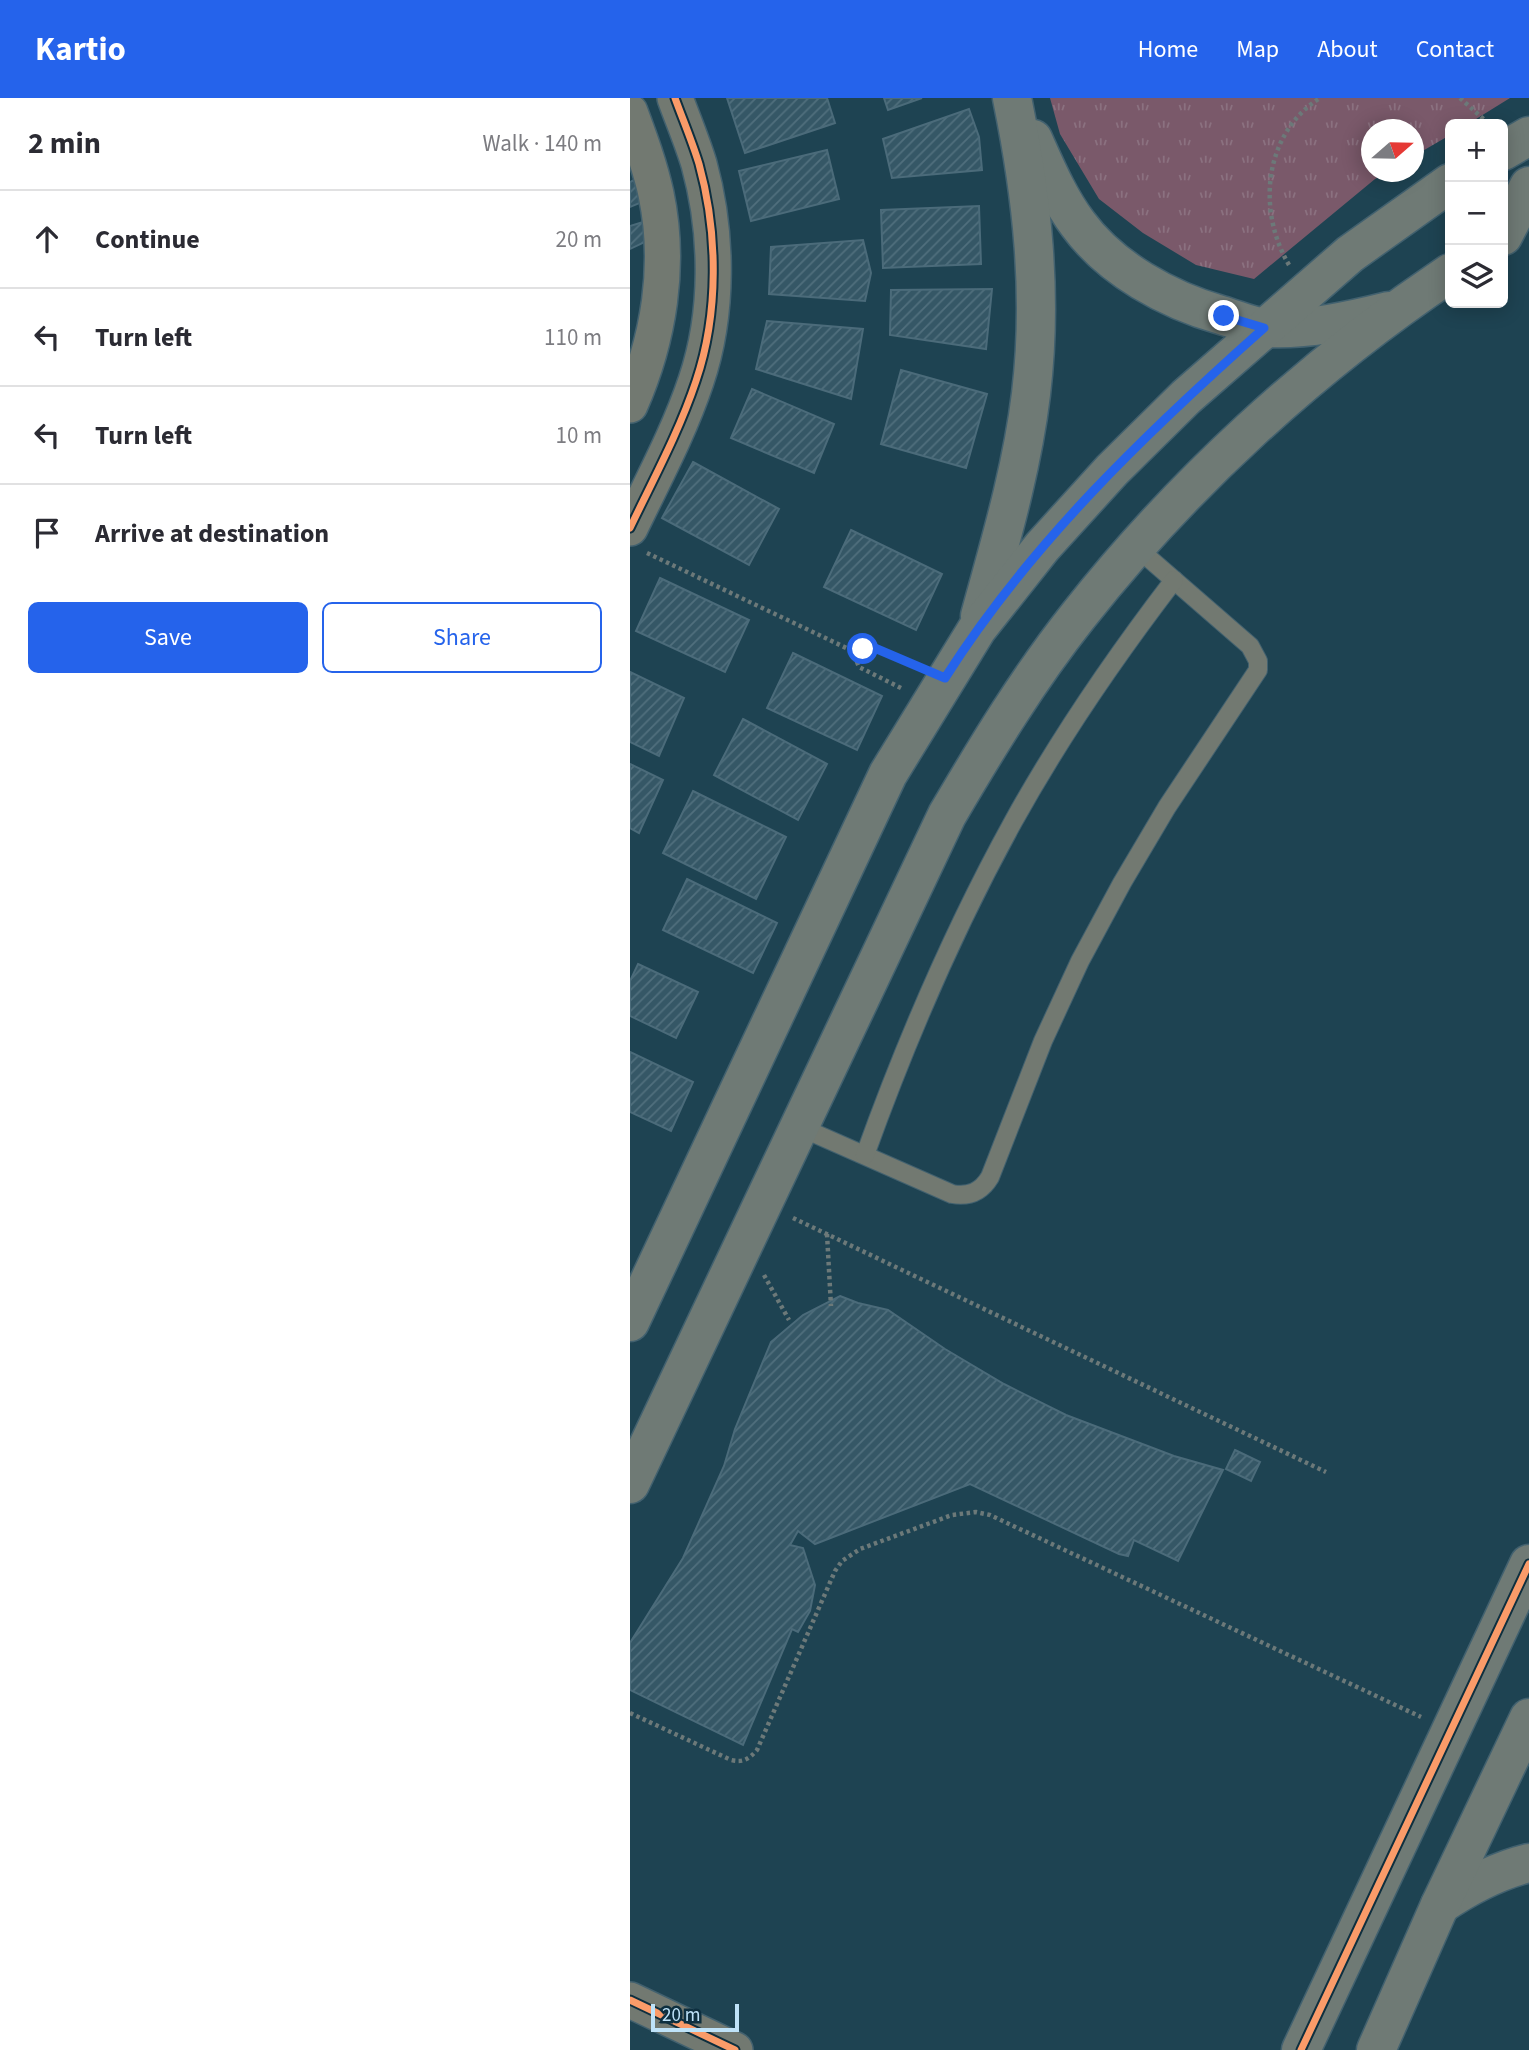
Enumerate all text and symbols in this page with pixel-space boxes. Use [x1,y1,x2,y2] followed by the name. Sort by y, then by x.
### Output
[35,26,126,73] text: Kartio
[1138,32,1198,67] text: Home
[1236,32,1279,67] text: Map
[1317,32,1378,67] text: About
[1416,32,1494,67] text: Contact
[1361,119,1424,182] north arrow
[1445,119,1508,308] map controls
[1445,119,1508,182] button: +
[28,122,101,165] text: 2 min
[483,127,602,160] text: Walk · 140 m
[1445,182,1508,245] button: −
[28,220,66,258] icon: ahead
[95,221,200,258] text: Continue
[555,223,602,256] text: 20 m
[1445,245,1508,308] button: layers
[1208,300,1239,331] route end
[28,318,66,356] icon: left
[95,319,192,356] text: Turn left
[544,321,602,354] text: 110 m
[28,416,66,454] icon: left
[95,417,192,454] text: Turn left
[555,419,602,452] text: 10 m
[28,514,66,552] icon: arrive
[95,515,329,552] text: Arrive at destination
[28,602,308,673] button: Save
[322,602,602,673] button: Share
[847,633,878,664] route start
[651,2001,738,2033] scale bar
[662,2002,700,2029] text: 20 m

